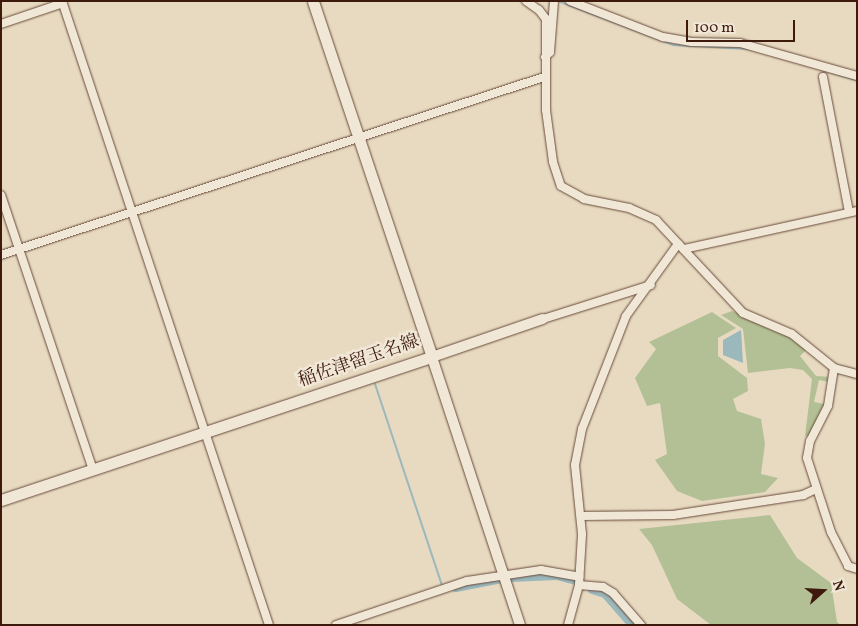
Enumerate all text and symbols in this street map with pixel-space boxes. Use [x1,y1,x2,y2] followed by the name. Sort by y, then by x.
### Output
[688,10,797,42] scale bar
[694,18,734,39] text: 100 m
[296,331,422,393] street label: 稲佐津留玉名線
[798,566,848,616] north arrow
[827,578,848,594] text: N

